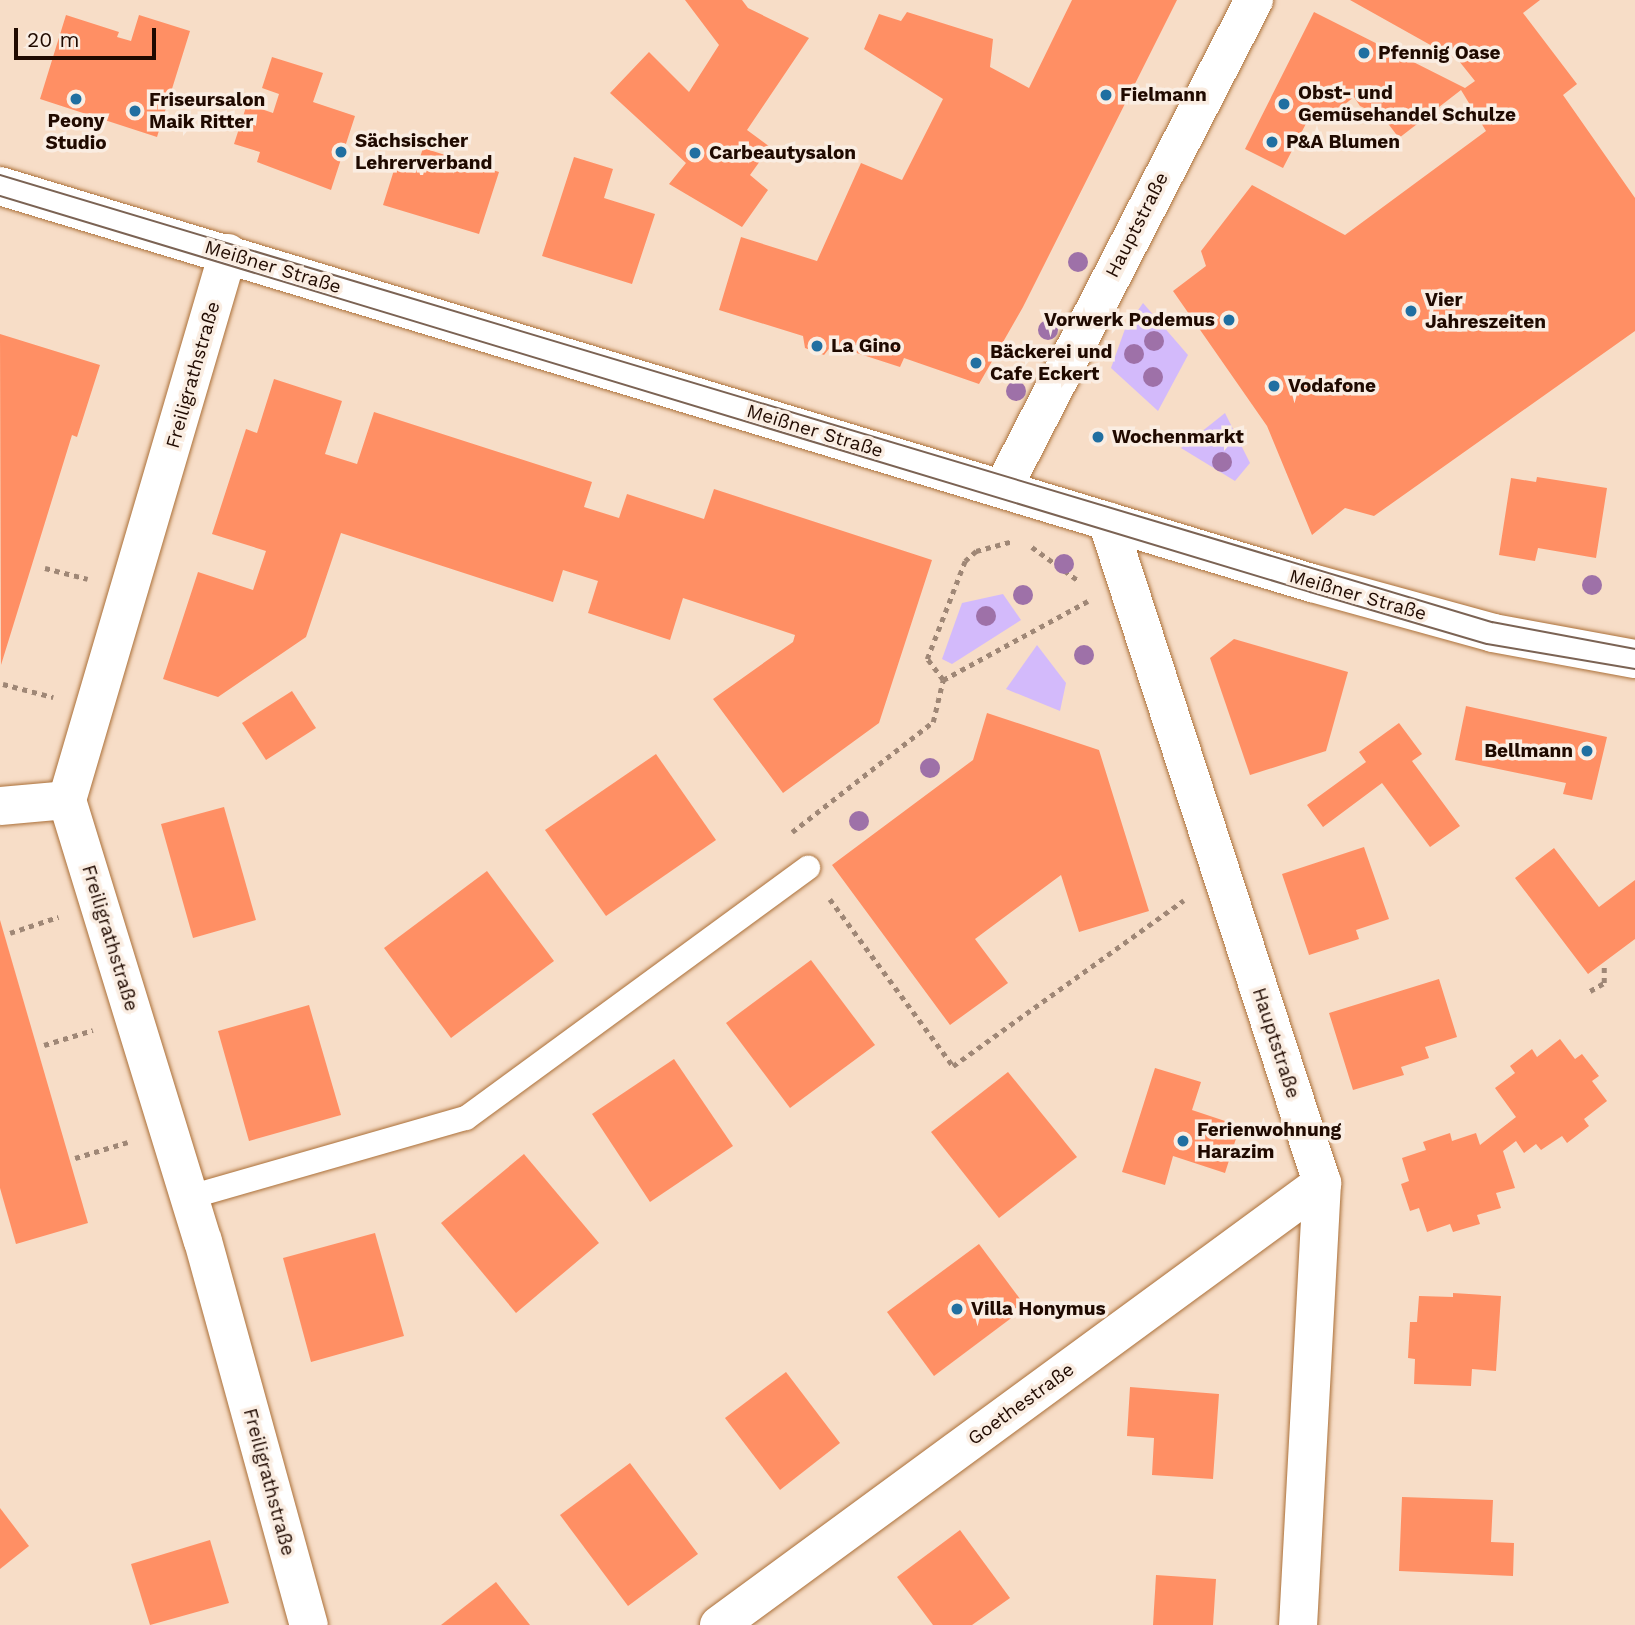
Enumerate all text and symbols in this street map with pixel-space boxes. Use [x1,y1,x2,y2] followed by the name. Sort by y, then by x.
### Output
[18,14,159,58] scale bar
[27,27,79,52] text: 20 m
[1378,42,1501,64] place label: Pfennig Oase
[1356,45,1372,61] marker: Pfennig Oase
[1298,82,1516,126] place label: Obst- und Gemüsehandel Schulze
[1120,84,1207,106] place label: Fielmann
[1098,87,1114,103] marker: Fielmann
[149,89,265,133] place label: Friseursalon Maik Ritter
[68,91,84,107] marker: Peony Studio
[1276,96,1292,112] marker: Obst- und Gemüsehandel Schulze
[127,103,143,119] marker: Friseursalon Maik Ritter
[45,110,107,154] place label: Peony Studio
[355,130,492,174] place label: Sächsischer Lehrerverband
[1286,131,1400,153] place label: P&A Blumen
[1264,134,1280,150] marker: P&A Blumen
[709,142,856,164] place label: Carbeautysalon
[333,144,349,160] marker: Sächsischer Lehrerverband
[687,145,703,161] marker: Carbeautysalon
[1101,169,1173,281] street label: Hauptstraße
[202,235,344,299] street label: Meißner Straße
[1425,289,1546,333] place label: Vier Jahreszeiten
[161,299,225,451] street label: Freiligrathstraße
[1403,303,1419,319] marker: Vier Jahreszeiten
[1044,309,1215,331] place label: Vorwerk Podemus
[1221,312,1237,328] marker: Vorwerk Podemus
[831,335,901,357] place label: La Gino
[809,338,825,354] marker: La Gino
[990,341,1112,385] place label: Bäckerei und Cafe Eckert
[968,355,984,371] marker: Bäckerei und Cafe Eckert
[1288,375,1376,397] place label: Vodafone
[1266,378,1282,394] marker: Vodafone
[744,399,886,463] street label: Meißner Straße
[1112,426,1244,448] place label: Wochenmarkt
[1090,429,1106,445] marker: Wochenmarkt
[1287,564,1429,626] street label: Meißner Straße
[1484,740,1573,762] place label: Bellmann
[1579,743,1595,759] marker: Bellmann
[77,862,143,1014] street label: Freiligrathstraße
[1247,985,1305,1101] street label: Hauptstraße
[1197,1119,1341,1163] place label: Ferienwohnung Harazim
[1175,1133,1191,1149] marker: Ferienwohnung Harazim
[971,1298,1106,1320] place label: Villa Honymus
[949,1301,965,1317] marker: Villa Honymus
[964,1358,1078,1450] street label: Goethestraße
[238,1406,300,1558] street label: Freiligrathstraße

